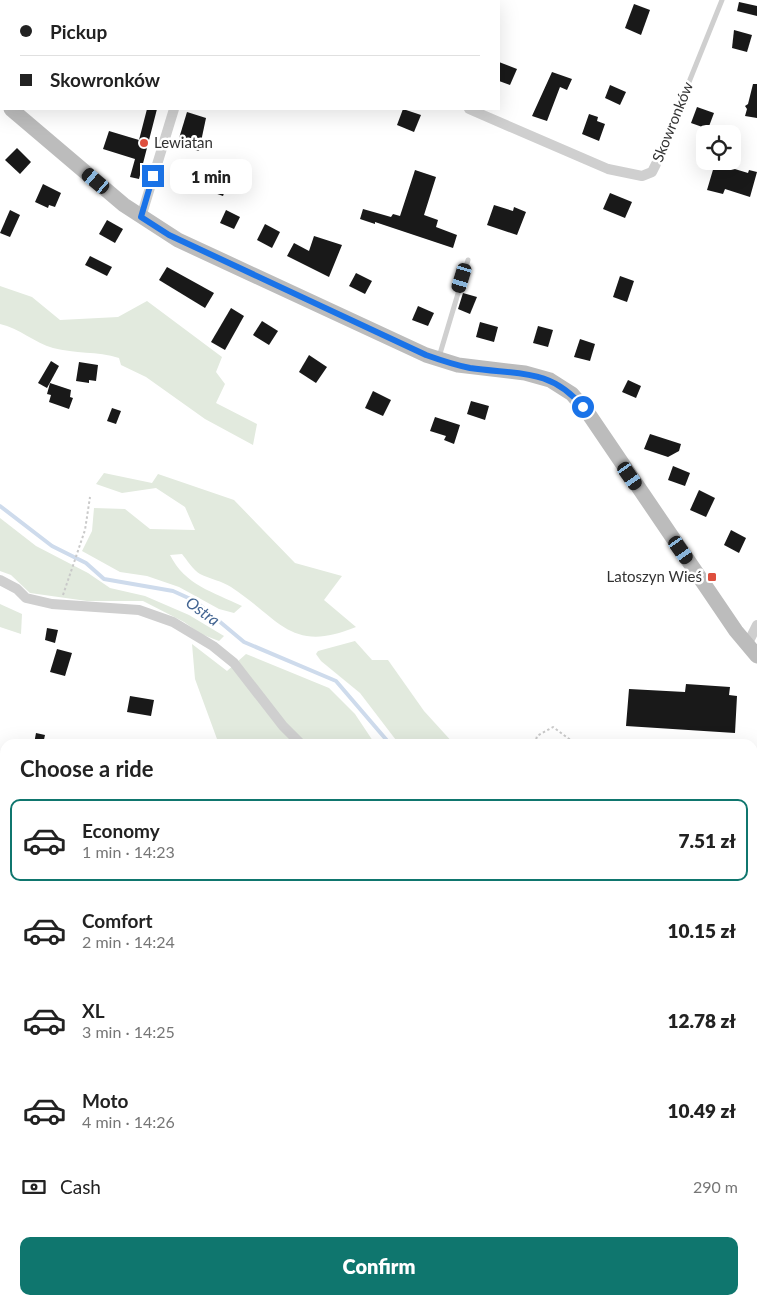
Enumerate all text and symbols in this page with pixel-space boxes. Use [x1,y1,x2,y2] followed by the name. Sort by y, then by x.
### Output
[50,20,107,43] text: Pickup
[50,68,160,91] text: Skowronków
[648,79,696,164] street label: Skowronków
[696,125,741,170] map controls
[696,125,741,170] button: locate
[154,133,213,151] place label: Lewiatan
[138,137,150,149] marker: Lewiatan
[170,158,253,194] callout: 1 min
[142,165,164,187] route end
[79,166,112,196] car
[191,167,231,186] text: 1 min
[450,261,473,295] car
[572,396,594,418] route start
[615,459,644,493] car
[666,533,695,567] car
[607,567,702,585] place label: Latoszyn Wieś
[706,571,718,583] marker: Latoszyn Wieś
[183,592,224,629] water label: Ostra
[20,755,154,782] text: Choose a ride
[22,818,67,863] icon: car
[82,819,160,842] text: Economy
[679,829,736,852] text: 7.51 zł
[82,842,175,861] text: 1 min · 14:23
[22,908,67,953] icon: car
[82,909,153,932] text: Comfort
[668,919,736,942] text: 10.15 zł
[82,932,175,951] text: 2 min · 14:24
[22,998,67,1043] icon: car
[82,999,105,1022] text: XL
[668,1009,736,1032] text: 12.78 zł
[82,1022,175,1041] text: 3 min · 14:25
[22,1088,67,1133] icon: car
[82,1089,128,1112] text: Moto
[668,1099,736,1122] text: 10.49 zł
[82,1112,175,1131] text: 4 min · 14:26
[20,1173,48,1201] icon: cash
[60,1175,101,1198] text: Cash
[693,1177,738,1196] text: 290 m
[20,1237,738,1295] button: Confirm

